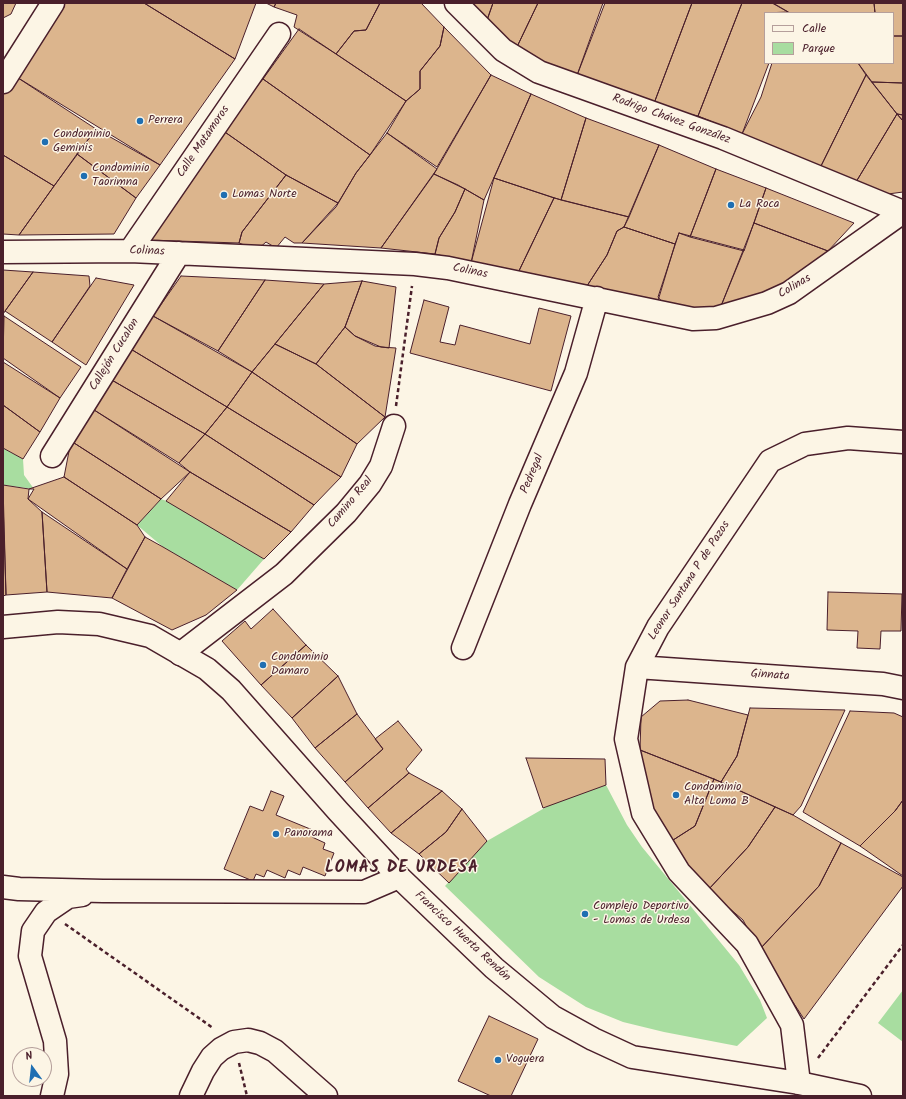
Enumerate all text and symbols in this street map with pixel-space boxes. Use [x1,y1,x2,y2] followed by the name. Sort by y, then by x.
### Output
[764,12,894,64] legend
[802,19,826,38] text: Calle
[802,39,835,58] text: Parque
[610,92,732,148] street label: Rodrigo Chávez González
[175,103,233,181] street label: Calle Matamoros
[148,114,183,128] place label: Perrera
[135,116,145,126] marker: Perrera
[53,128,111,156] place label: Condominio Geminis
[40,137,50,147] marker: Condominio Geminis
[92,162,150,190] place label: Condominio Taorimna
[79,171,89,181] marker: Condominio Taorimna
[232,188,297,202] place label: Lomas Norte
[219,190,229,200] marker: Lomas Norte
[739,198,779,212] place label: La Roca
[726,200,736,210] marker: La Roca
[129,244,165,260] street label: Colinas
[451,262,489,282] street label: Colinas
[776,272,814,302] street label: Colinas
[87,316,143,394] street label: Callejón Cucalon
[518,452,548,496] street label: Pedregal
[325,474,377,532] street label: Camino Real
[646,519,734,643] street label: Leonor Santana P de Pazos
[271,651,329,679] place label: Condominio Damaro
[258,660,268,670] marker: Condominio Damaro
[750,667,790,685] street label: Ginnata
[684,781,749,809] place label: Condominio Alta Loma B
[671,790,681,800] marker: Condominio Alta Loma B
[284,827,333,841] place label: Panorama
[271,829,281,839] marker: Panorama
[325,859,479,879] district label: LOMAS DE URDESA
[411,889,513,985] street label: Francisco Huerta Rendón
[593,900,690,928] place label: Complejo Deportivo - Lomas de Urdesa
[580,909,590,919] marker: Complejo Deportivo - Lomas de Urdesa
[12,1047,52,1087] north arrow
[23,1047,35,1066] text: N
[506,1053,544,1067] place label: Voguera
[493,1055,503,1065] marker: Voguera

